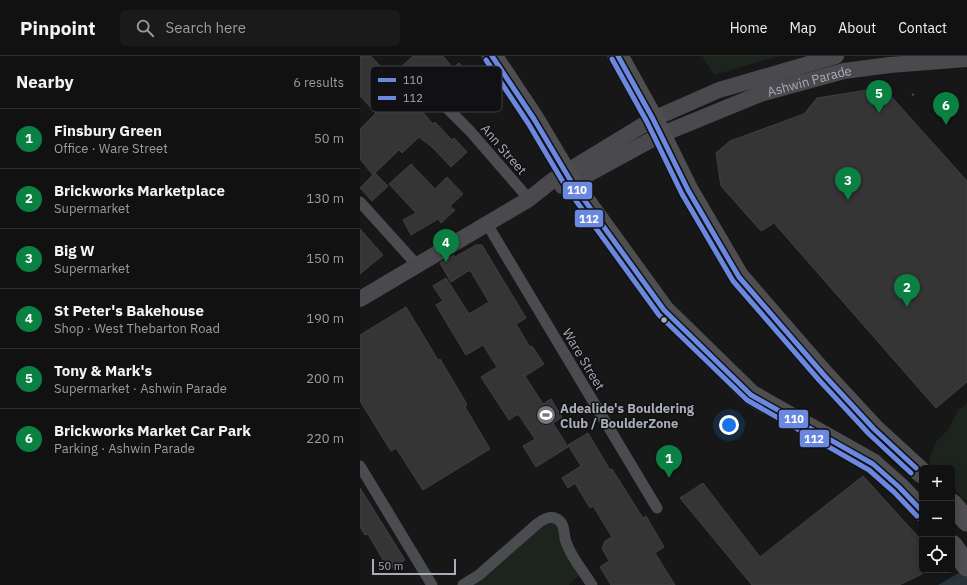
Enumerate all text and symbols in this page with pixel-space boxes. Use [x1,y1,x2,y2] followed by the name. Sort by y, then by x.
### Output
[120,10,400,46] search box
[20,16,96,40] text: Pinpoint
[134,17,156,39] icon: search
[166,18,246,37] text: Search here
[730,19,767,37] text: Home
[789,19,816,37] text: Map
[838,19,876,37] text: About
[898,19,947,37] text: Contact
[765,62,853,101] street label: Ashwin Parade
[370,66,502,112] legend
[16,71,74,93] text: Nearby
[403,73,423,87] text: 110
[293,74,344,91] text: 6 results
[866,80,892,113] pin: 5
[403,91,423,105] text: 112
[933,92,959,125] pin: 6
[477,120,530,178] street label: Ann Street
[54,121,162,140] text: Finsbury Green
[25,130,33,147] text: 1
[314,130,344,147] text: 50 m
[54,140,168,157] text: Office · Ware Street
[835,167,861,200] pin: 3
[54,181,225,200] text: Brickworks Marketplace
[562,181,593,200] line badge: 110
[567,183,587,197] text: 110
[25,190,33,207] text: 2
[306,190,344,207] text: 130 m
[54,200,130,217] text: Supermarket
[574,209,604,228] line badge: 112
[579,212,599,226] text: 112
[433,229,459,262] pin: 4
[54,241,95,260] text: Big W
[25,250,33,267] text: 3
[306,250,344,267] text: 150 m
[54,260,130,277] text: Supermarket
[894,274,920,307] pin: 2
[54,301,204,320] text: St Peter's Bakehouse
[25,310,33,327] text: 4
[306,310,344,327] text: 190 m
[659,315,669,325] unlabelled marker
[54,320,220,337] text: Shop · West Thebarton Road
[559,325,609,393] street label: Ware Street
[54,361,152,380] text: Tony & Mark's
[25,370,33,387] text: 5
[306,370,344,387] text: 200 m
[54,380,227,397] text: Supermarket · Ashwin Parade
[560,400,695,432] place label: Adealide's Bouldering Club / BoulderZone
[535,404,557,426] sports icon: Adealide's Bouldering Club / BoulderZone
[778,409,809,429] line badge: 110
[784,412,804,426] text: 110
[719,415,739,435] your location
[54,421,251,440] text: Brickworks Market Car Park
[799,429,830,448] line badge: 112
[25,430,33,447] text: 6
[306,430,344,447] text: 220 m
[804,432,824,446] text: 112
[54,440,195,457] text: Parking · Ashwin Parade
[656,445,682,478] pin: 1
[919,465,955,573] map controls
[919,465,955,501] button: +
[919,501,955,537] button: −
[919,537,955,573] button: locate
[372,557,456,576] scale bar
[378,559,403,573] text: 50 m

